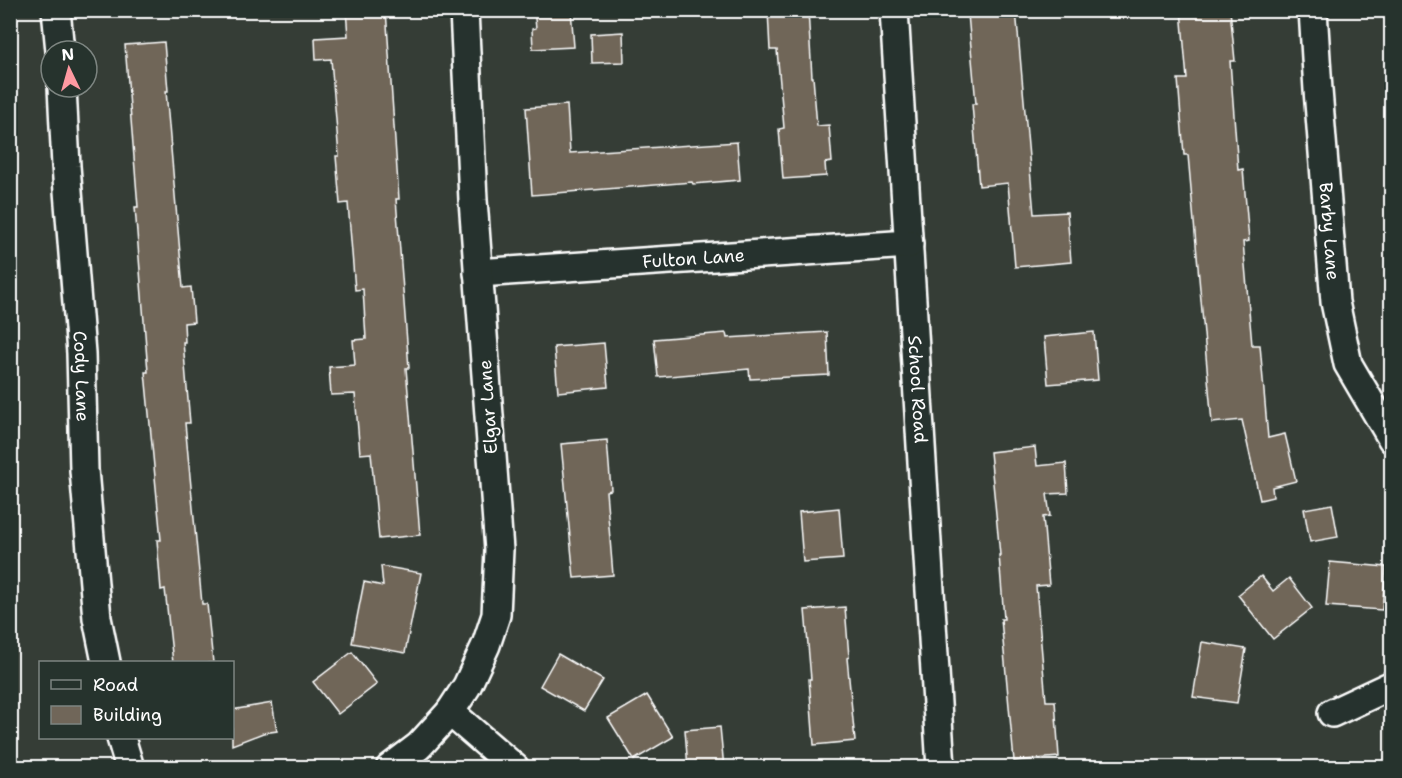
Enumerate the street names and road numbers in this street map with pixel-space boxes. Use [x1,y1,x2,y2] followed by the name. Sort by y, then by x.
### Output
[1313,181,1345,281] street label: Barby Lane
[642,243,745,274] street label: Fulton Lane
[67,330,95,422] street label: Cody Lane
[902,335,933,444] street label: School Road
[473,359,503,455] street label: Elgar Lane

